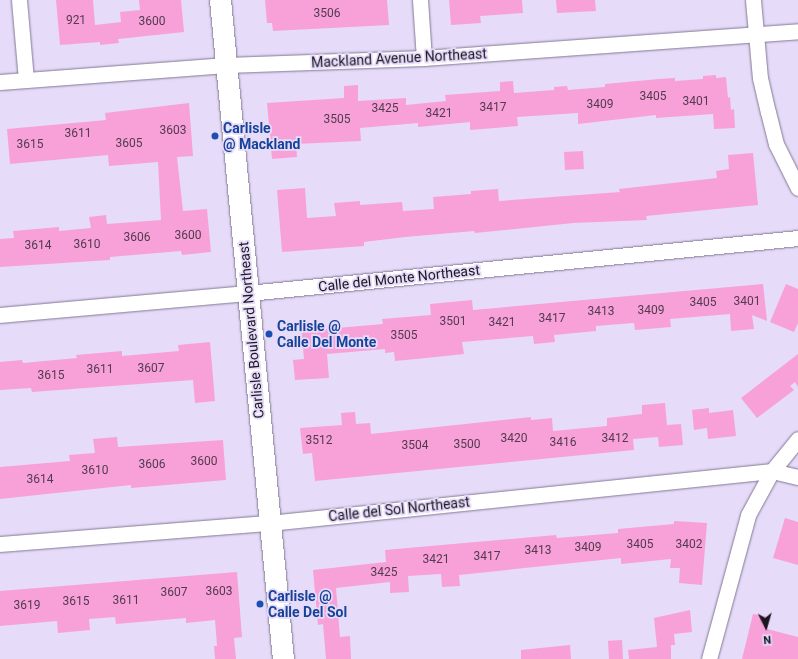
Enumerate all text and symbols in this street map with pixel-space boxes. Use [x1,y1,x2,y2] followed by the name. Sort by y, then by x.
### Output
[314,7,340,21] house number: 3506
[66,14,86,28] house number: 921
[139,15,165,29] house number: 3600
[311,45,487,71] street label: Mackland Avenue Northeast
[640,90,666,104] house number: 3405
[683,95,709,109] house number: 3401
[587,98,613,112] house number: 3409
[480,101,506,115] house number: 3417
[372,102,398,116] house number: 3425
[426,107,452,121] house number: 3421
[324,113,350,127] house number: 3505
[223,120,300,152] place label: Carlisle @ Mackland
[160,124,186,138] house number: 3603
[65,127,91,141] house number: 3611
[210,131,220,141] marker: Carlisle @ Mackland
[116,137,142,151] house number: 3605
[17,138,43,152] house number: 3615
[175,229,201,243] house number: 3600
[124,231,150,245] house number: 3606
[74,238,100,252] house number: 3610
[25,239,51,253] house number: 3614
[235,241,267,419] street label: Carlisle Boulevard Northeast
[317,261,481,295] street label: Calle del Monte Northeast
[734,295,760,309] house number: 3401
[690,296,716,310] house number: 3405
[638,304,664,318] house number: 3409
[588,305,614,319] house number: 3413
[539,312,565,326] house number: 3417
[440,315,466,329] house number: 3501
[489,316,515,330] house number: 3421
[277,318,376,350] place label: Carlisle @ Calle Del Monte
[264,329,274,339] marker: Carlisle @ Calle Del Monte
[391,329,417,343] house number: 3505
[138,362,164,376] house number: 3607
[87,363,113,377] house number: 3611
[38,369,64,383] house number: 3615
[501,432,527,446] house number: 3420
[602,432,628,446] house number: 3412
[306,434,332,448] house number: 3512
[550,436,576,450] house number: 3416
[454,438,480,452] house number: 3500
[402,439,428,453] house number: 3504
[191,455,217,469] house number: 3600
[139,458,165,472] house number: 3606
[82,464,108,478] house number: 3610
[27,473,53,487] house number: 3614
[328,493,470,525] street label: Calle del Sol Northeast
[627,538,653,552] house number: 3405
[676,538,702,552] house number: 3402
[575,541,601,555] house number: 3409
[525,544,551,558] house number: 3413
[474,550,500,564] house number: 3417
[423,553,449,567] house number: 3421
[371,566,397,580] house number: 3425
[206,585,232,599] house number: 3603
[161,586,187,600] house number: 3607
[268,588,347,620] place label: Carlisle @ Calle Del Sol
[113,594,139,608] house number: 3611
[63,595,89,609] house number: 3615
[14,599,40,613] house number: 3619
[255,599,265,609] marker: Carlisle @ Calle Del Sol
[746,607,786,647] north arrow
[763,633,772,646] text: N

